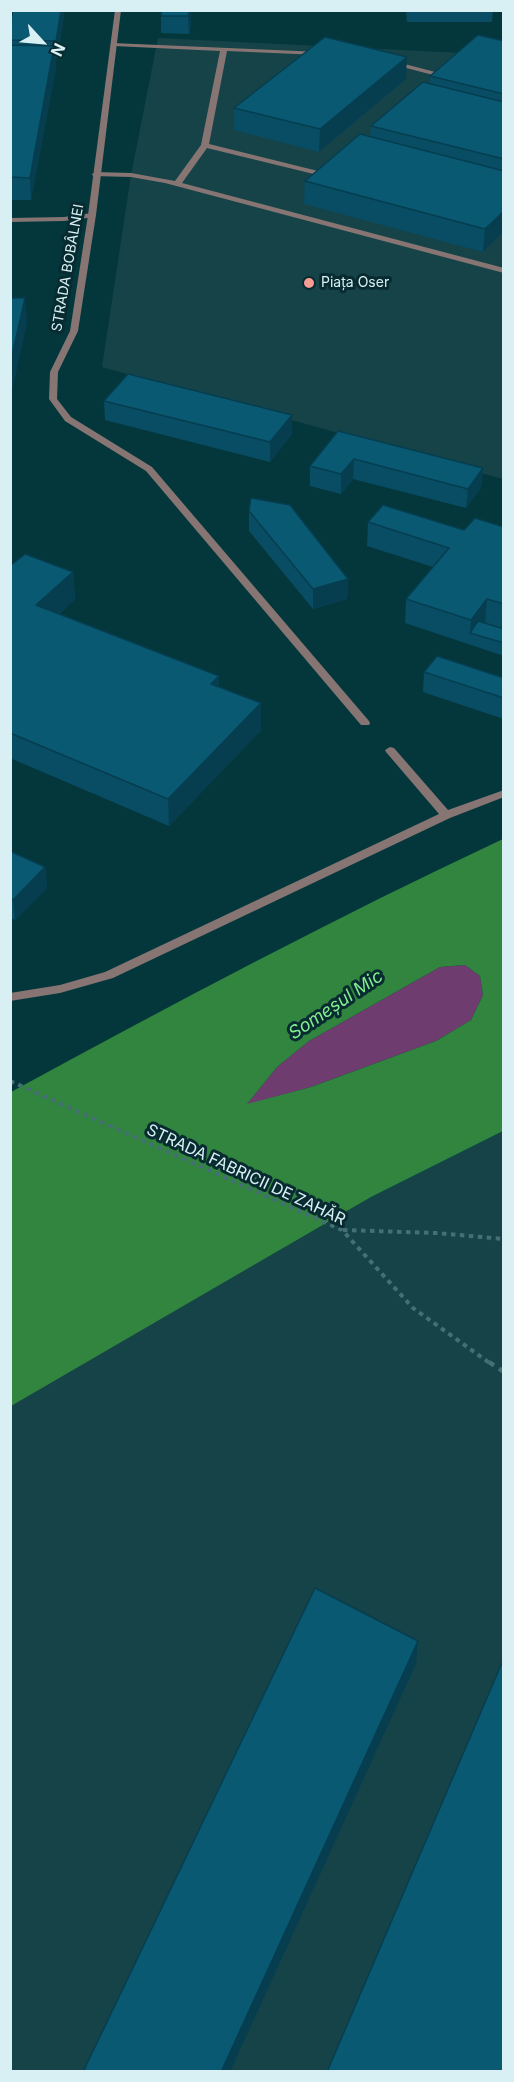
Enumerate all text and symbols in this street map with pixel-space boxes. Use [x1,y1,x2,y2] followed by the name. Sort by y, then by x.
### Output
[12,12,72,72] north arrow
[47,40,70,60] text: N
[49,203,87,333] street label: STRADA BOBÂLNEI
[321,275,389,291] place label: Piața Oser
[302,276,316,290] marker: Piața Oser
[285,966,387,1044] water label: Someșul Mic
[143,1120,349,1230] street label: STRADA FABRICII DE ZAHĂR

